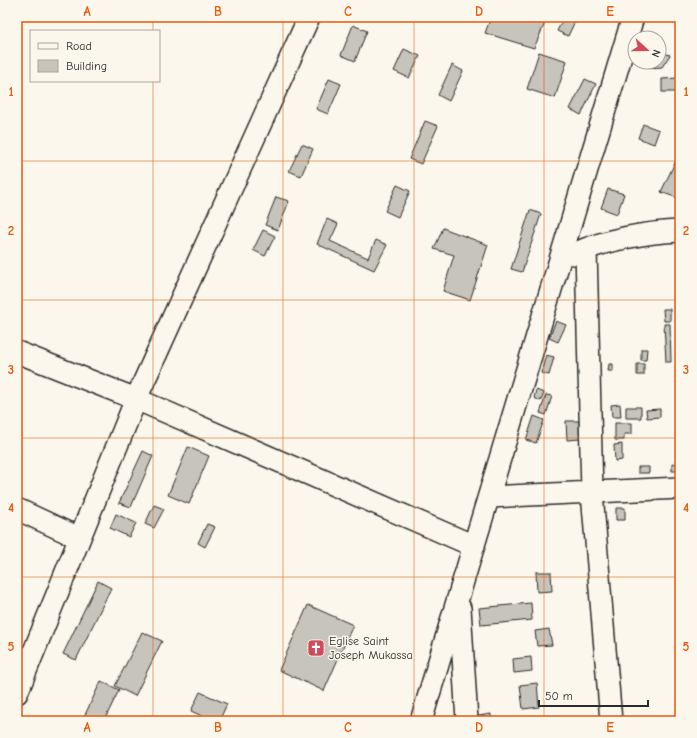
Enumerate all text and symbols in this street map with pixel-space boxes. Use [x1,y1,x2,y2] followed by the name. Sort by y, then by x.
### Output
[83,4,91,19] text: A
[214,4,222,19] text: B
[344,4,352,19] text: C
[475,4,483,19] text: D
[606,4,614,19] text: E
[30,30,160,82] legend
[627,30,667,70] north arrow
[66,39,92,53] text: Road
[649,48,663,59] text: N
[66,59,107,73] text: Building
[8,84,14,99] text: 1
[683,84,689,99] text: 1
[8,223,14,238] text: 2
[683,223,689,238] text: 2
[8,362,14,377] text: 3
[683,362,689,377] text: 3
[8,500,14,515] text: 4
[683,500,689,515] text: 4
[329,634,413,662] place label: Eglise Saint Joseph Mukassa
[306,638,326,658] church icon: Eglise Saint Joseph Mukassa
[8,639,15,654] text: 5
[683,639,690,654] text: 5
[539,682,648,708] scale bar
[545,689,573,703] text: 50 m
[83,720,91,735] text: A
[214,720,222,735] text: B
[344,720,352,735] text: C
[475,720,483,735] text: D
[606,720,614,735] text: E

